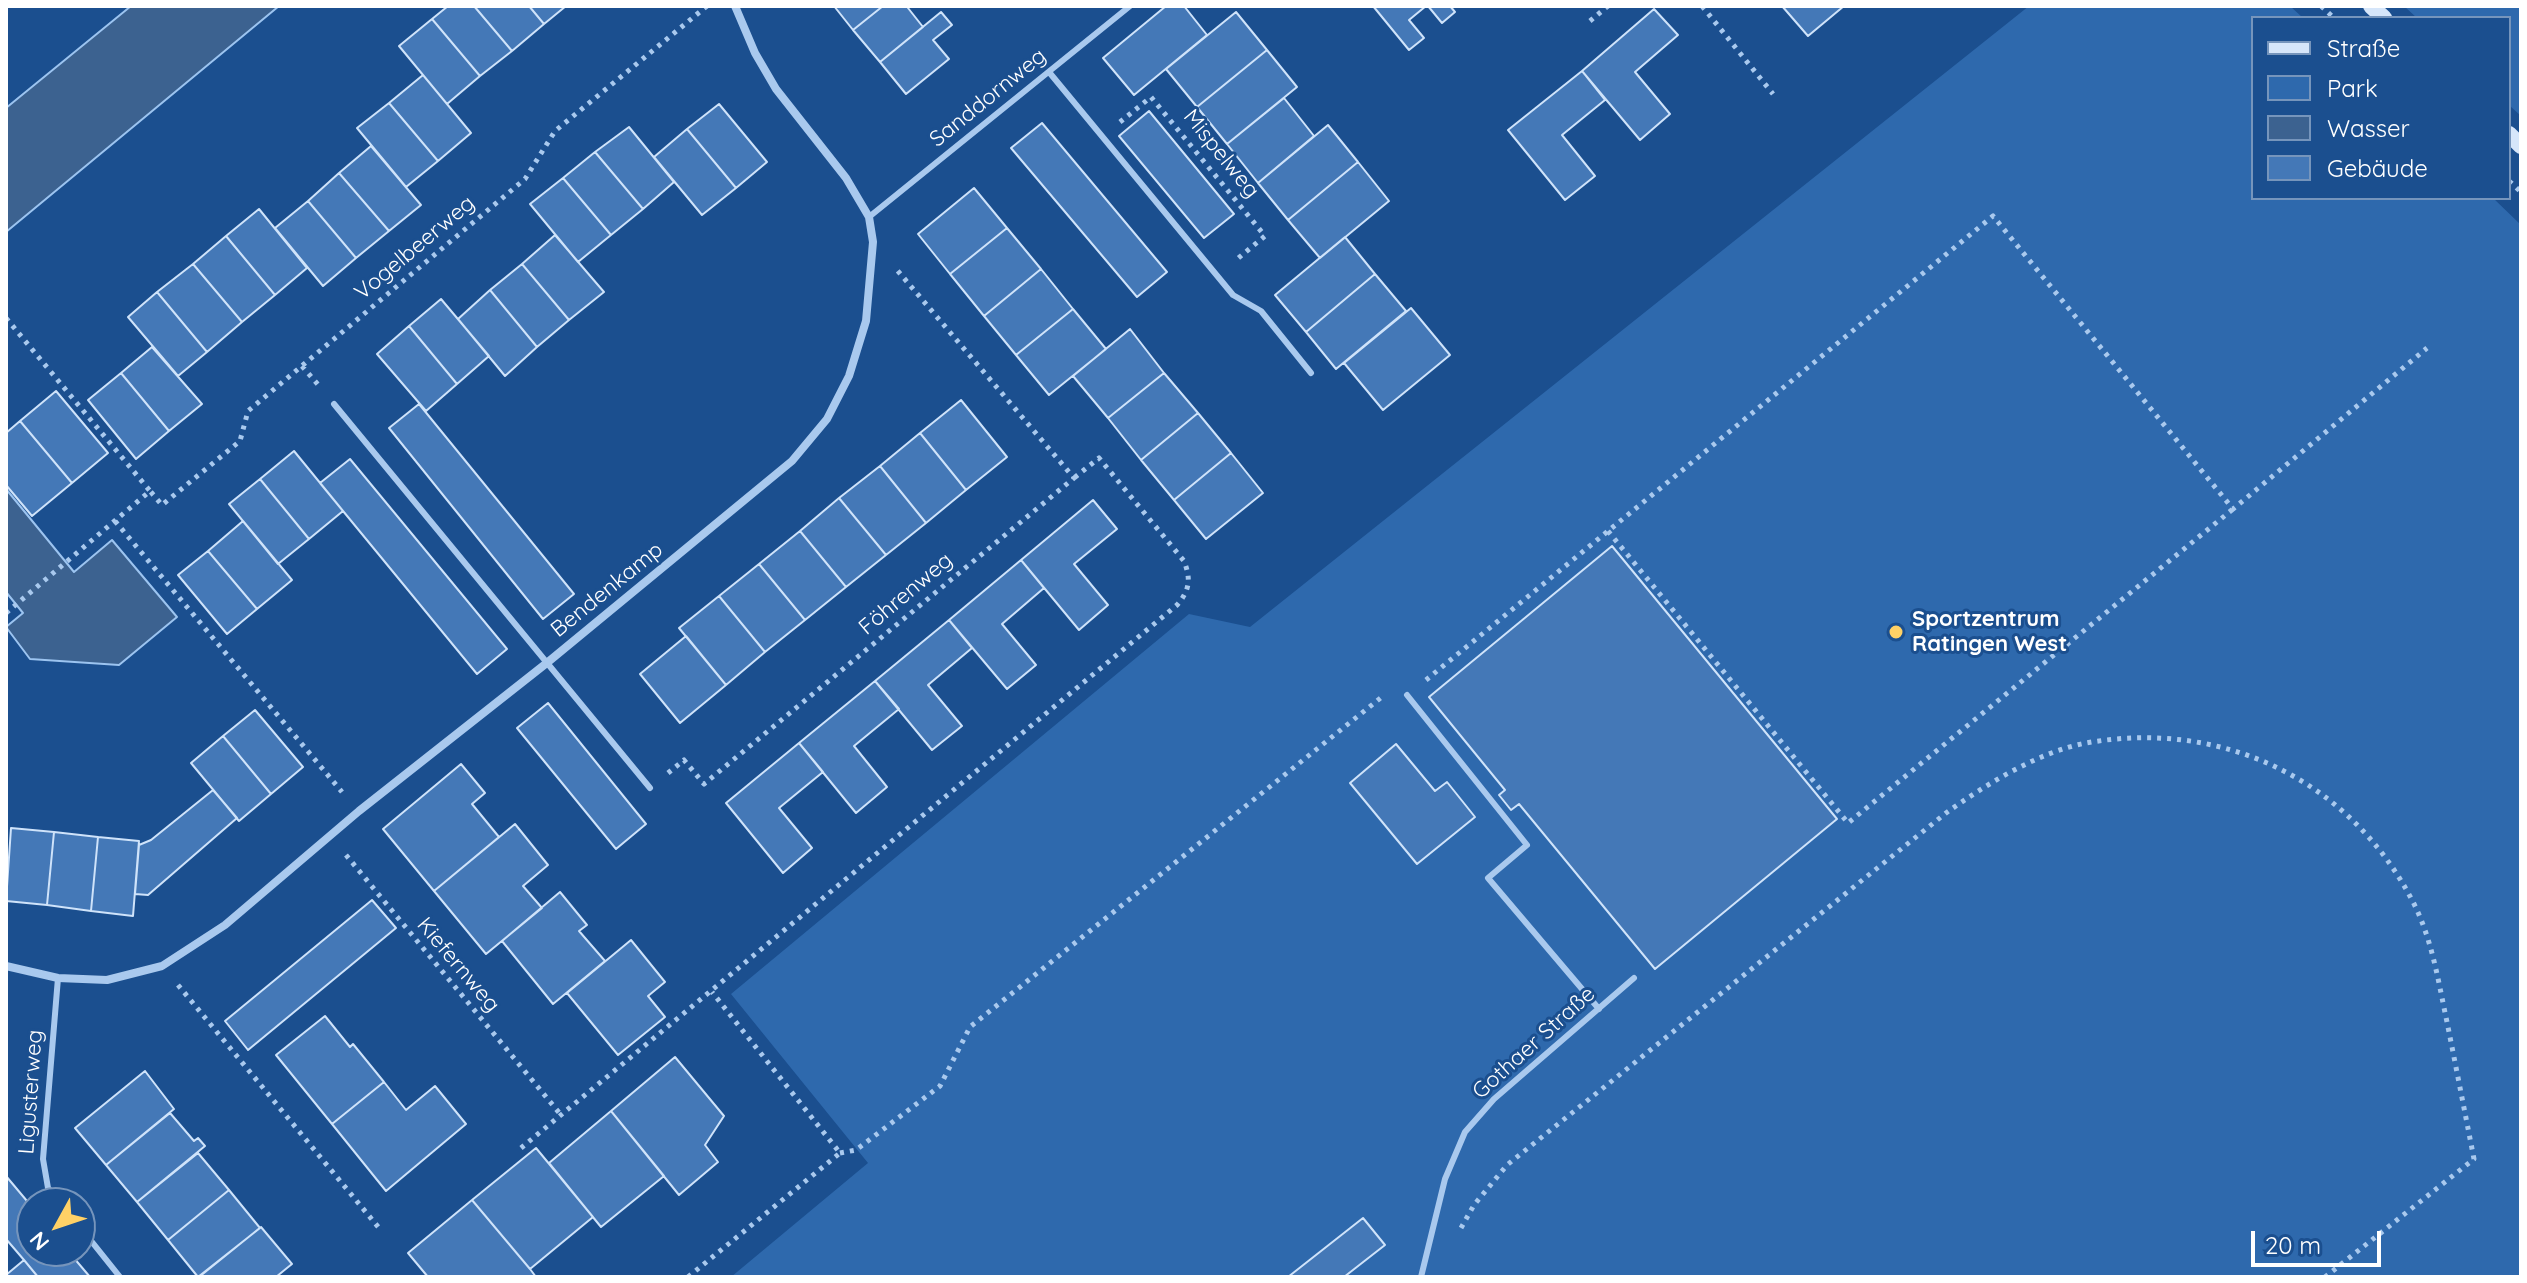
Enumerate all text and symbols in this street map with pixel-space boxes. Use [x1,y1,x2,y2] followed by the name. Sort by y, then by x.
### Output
[2251,16,2511,200] legend
[2327,33,2400,63] text: Straße
[924,43,1052,153] street label: Sanddornweg
[2327,73,2378,103] text: Park
[1177,104,1265,204] street label: Mispelweg
[2327,113,2410,143] text: Wasser
[2327,153,2428,183] text: Gebäude
[350,190,480,306] street label: Vogelbeerweg
[546,537,668,643] street label: Bendenkamp
[854,547,958,641] street label: Föhrenweg
[1912,606,2067,658] place label: Sportzentrum Ratingen West
[1887,623,1905,641] marker: Sportzentrum Ratingen West
[411,912,505,1018] street label: Kiefernweg
[1467,981,1601,1105] street label: Gothaer Straße
[13,1029,49,1155] street label: Ligusterweg
[16,1187,96,1267] north arrow
[2255,1215,2385,1265] scale bar
[23,1226,55,1256] text: N
[2265,1230,2321,1260] text: 20 m

